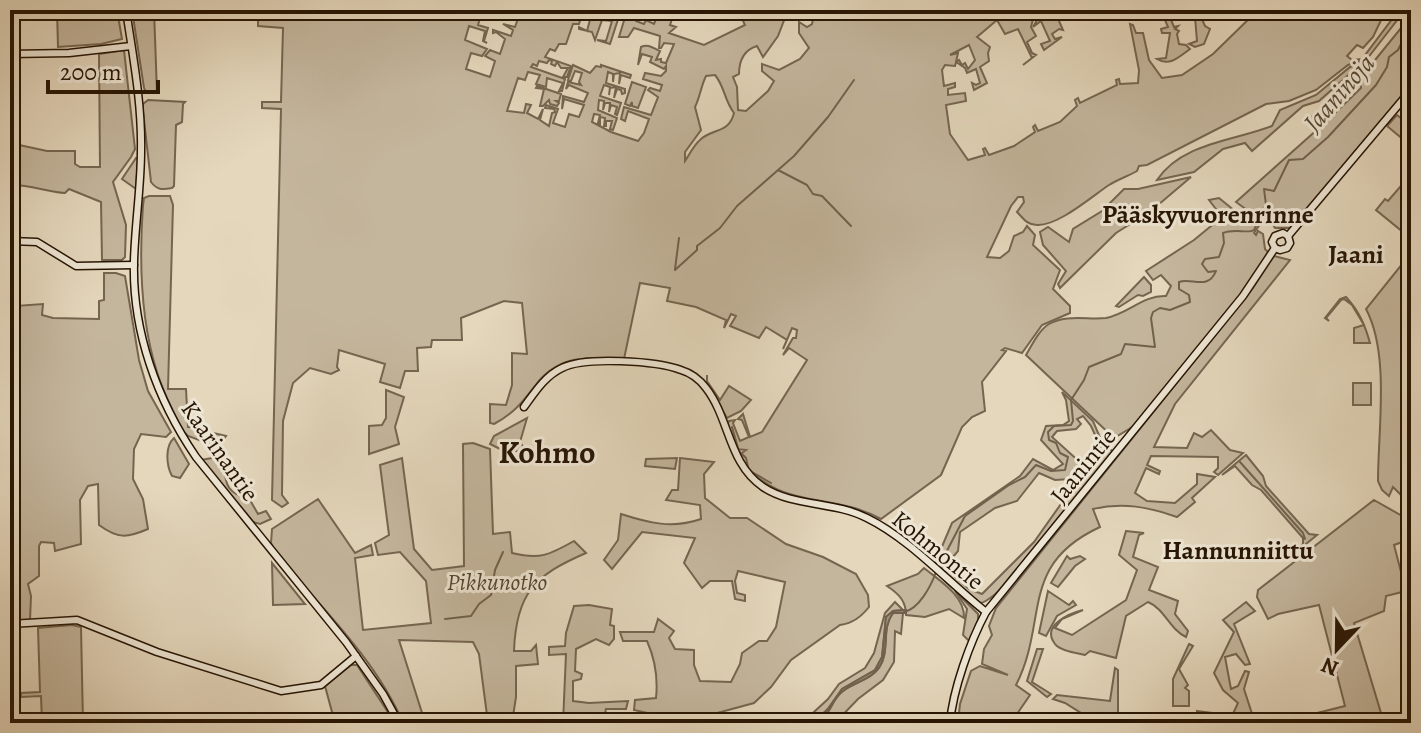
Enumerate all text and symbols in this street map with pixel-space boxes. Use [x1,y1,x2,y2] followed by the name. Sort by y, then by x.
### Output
[48,44,158,94] scale bar
[1295,47,1383,140] water label: Jaaninoja
[60,56,122,88] text: 200 m
[1102,197,1314,232] district label: Pääskyvuorenrinne
[1328,237,1384,272] district label: Jaani
[174,394,266,508] street label: Kaarinantie
[1043,422,1123,510] street label: Jaanintie
[498,430,596,474] district label: Kohmo
[885,503,991,597] street label: Kohmontie
[1163,533,1314,568] district label: Hannunniittu
[447,566,547,598] park label: Pikkunotko
[1297,609,1377,689] north arrow
[1317,650,1343,684] text: N

